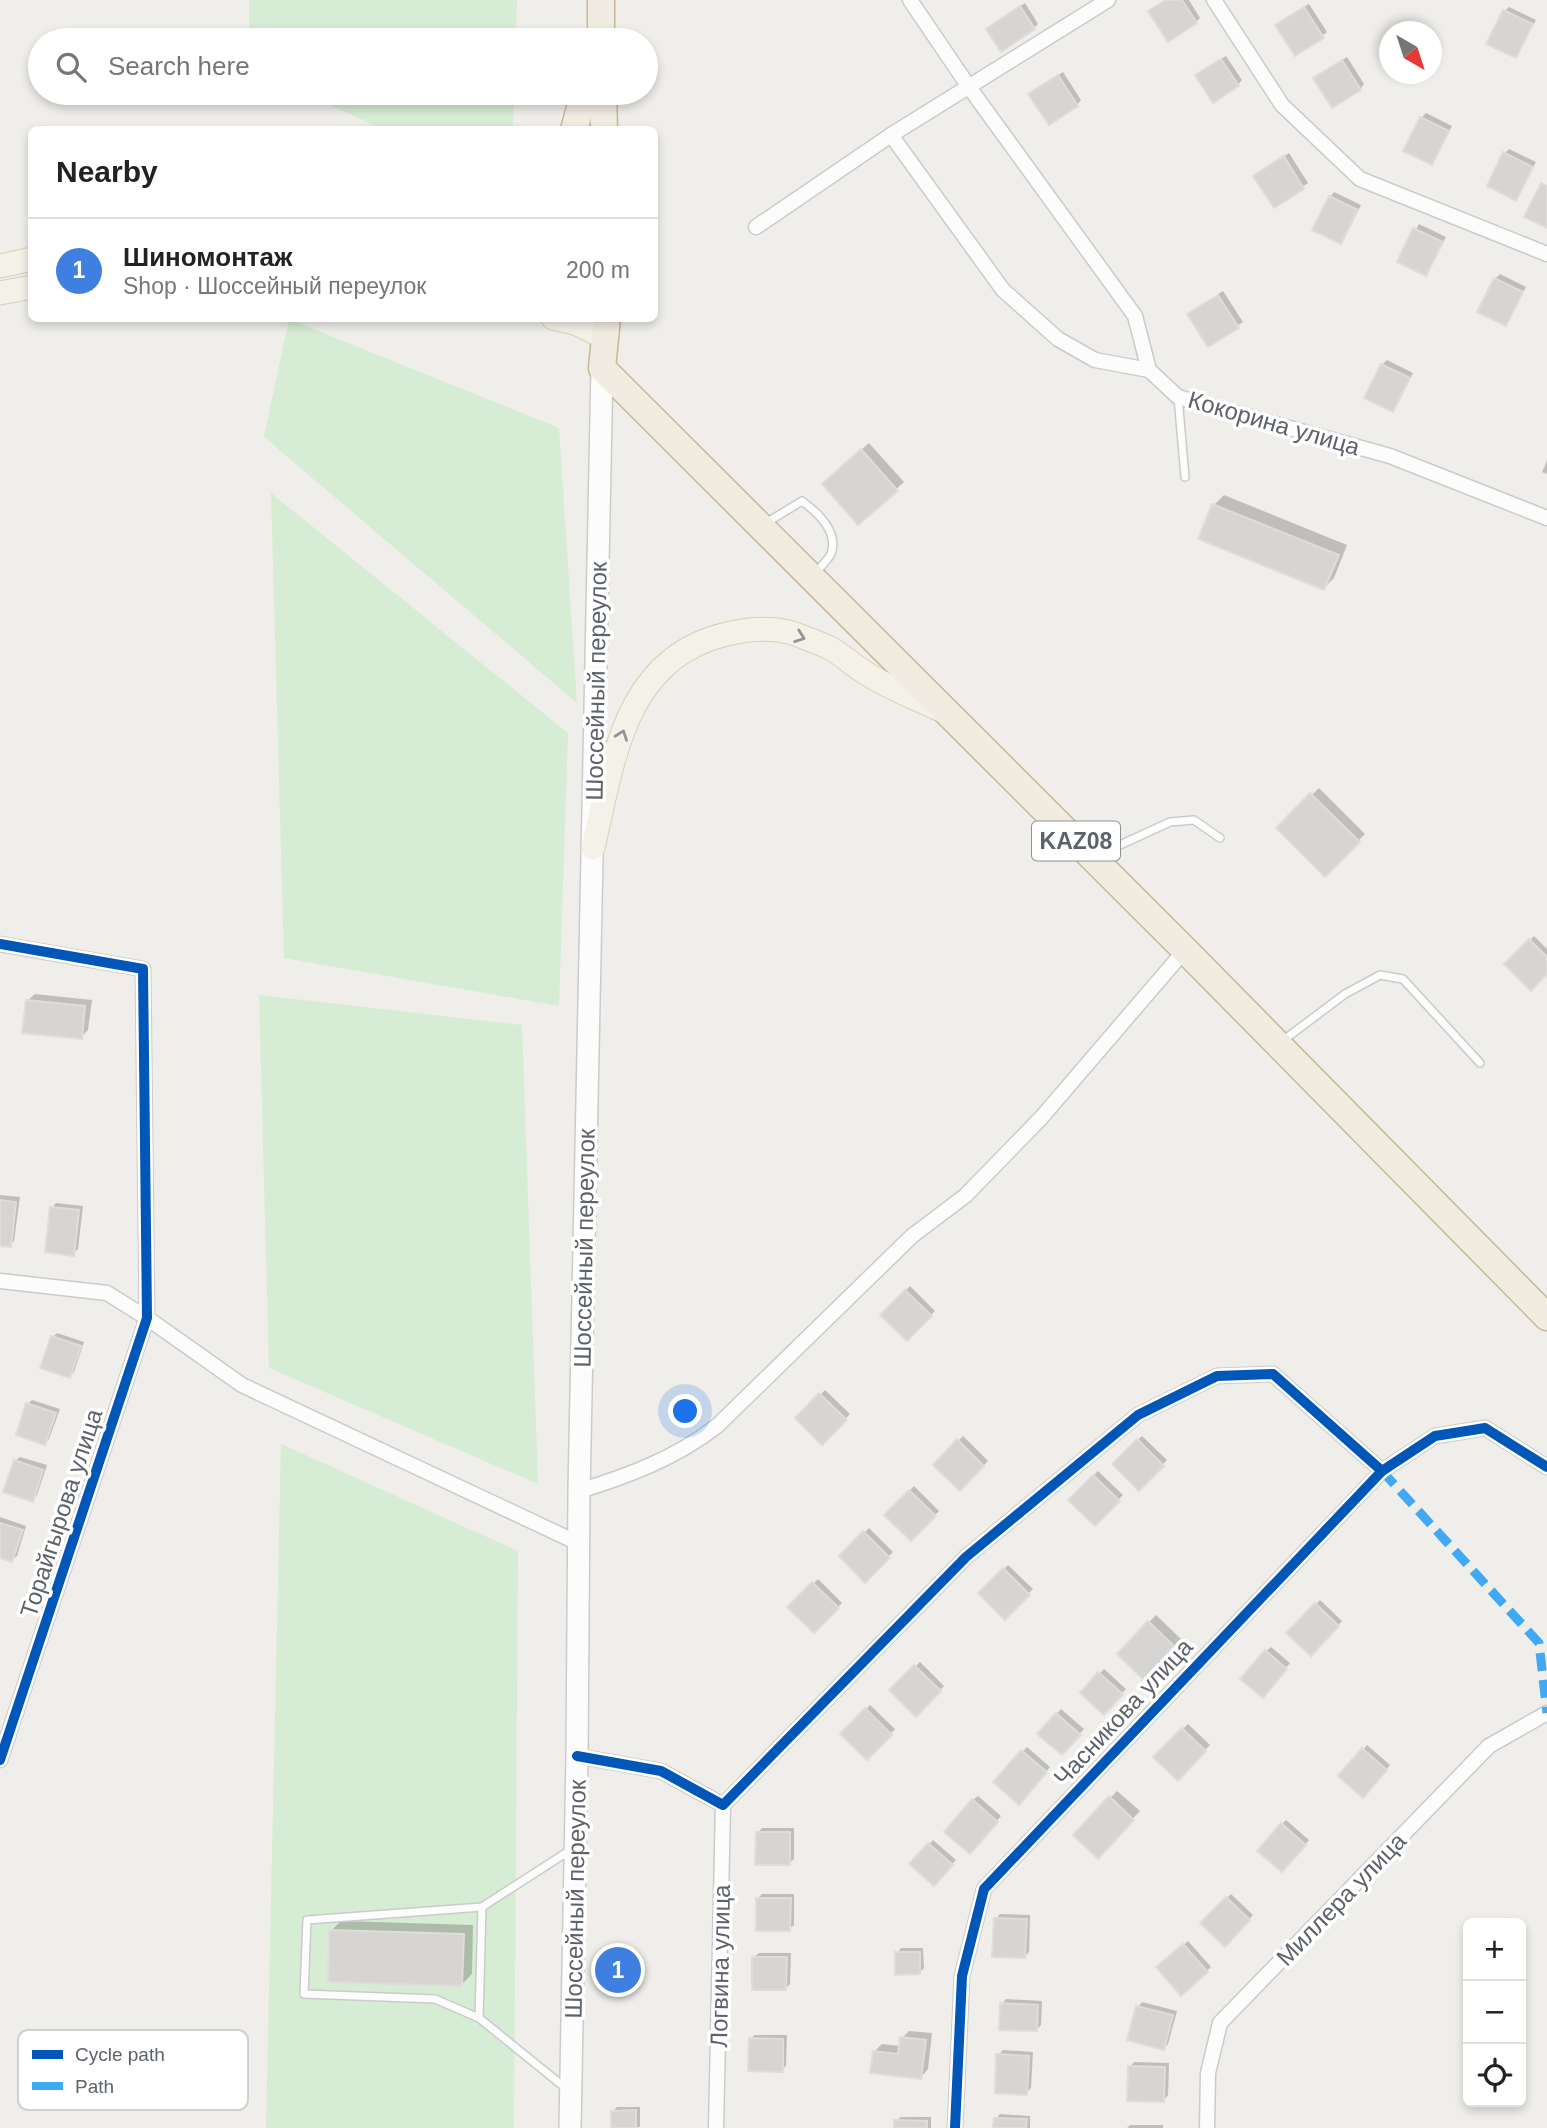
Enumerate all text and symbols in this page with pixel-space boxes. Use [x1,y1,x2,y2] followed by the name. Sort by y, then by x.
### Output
[1379,21,1442,84] north arrow
[28,28,658,105] search box
[52,48,90,86] icon: search
[108,51,250,81] text: Search here
[56,155,158,188] text: Nearby
[123,242,292,272] text: Шиномонтаж
[73,257,85,283] text: 1
[566,257,630,283] text: 200 m
[123,273,426,299] text: Shop · Шоссейный переулок
[1185,386,1364,461] street label: Кокорина улица
[580,561,612,801] street label: Шоссейный переулок
[793,629,805,643] one-way arrow
[613,729,627,741] one-way arrow
[1032,821,1120,860] road number: KAZ08
[568,1128,600,1368] street label: Шоссейный переулок
[668,1394,702,1428] your location
[15,1405,108,1621] street label: Торайгырова улица
[1048,1633,1198,1791] street label: Часникова улица
[559,1779,591,2019] street label: Шоссейный переулок
[1271,1827,1412,1971] street label: Миллера улица
[705,1884,735,2048] street label: Логвина улица
[1463,1918,1526,2107] map controls
[1463,1918,1526,1981] button: +
[595,1944,641,1996] pin: 1
[1463,1981,1526,2044] button: −
[18,2030,248,2110] legend
[75,2044,165,2065] text: Cycle path
[1463,2044,1526,2107] button: locate
[75,2076,114,2097] text: Path

